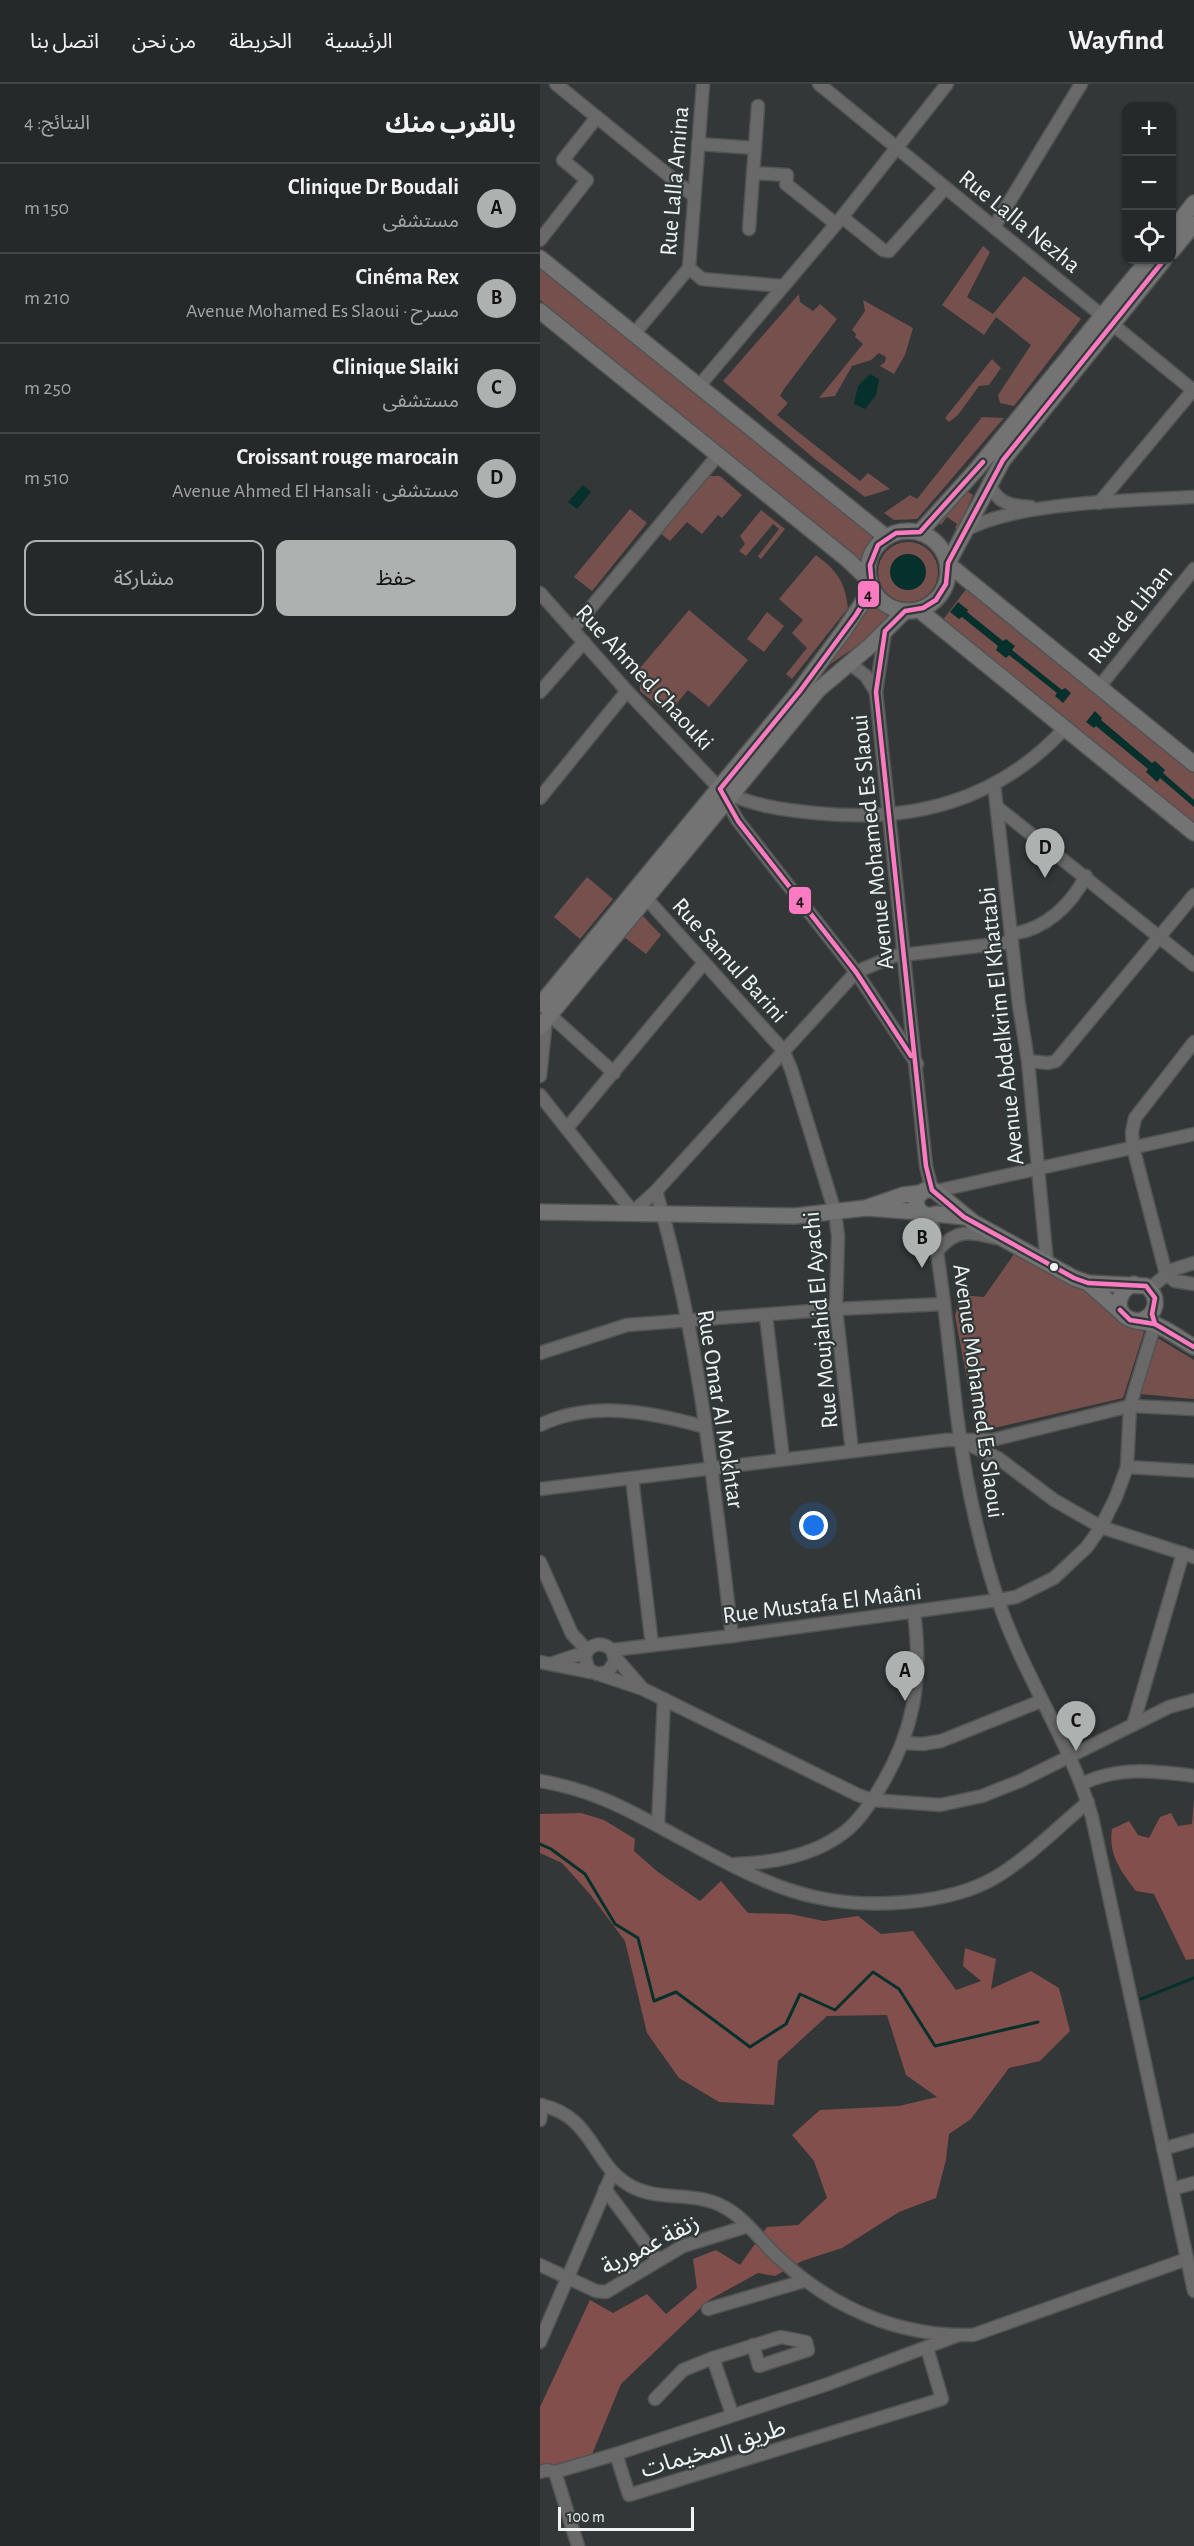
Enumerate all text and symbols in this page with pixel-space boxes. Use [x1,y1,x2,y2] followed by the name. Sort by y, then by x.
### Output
[1068,27,1164,55] text: Wayfind
[30,31,99,52] text: اتصل بنا
[132,31,196,52] text: من نحن
[229,31,292,52] text: الخريطة
[325,31,393,52] text: الرئيسية
[1122,102,1176,264] map controls
[1122,102,1176,156] button: +
[656,105,693,257] street label: Rue Lalla Amina
[385,111,516,137] text: بالقرب منك
[24,113,90,133] text: النتائج: 4
[1122,156,1176,210] button: −
[954,166,1085,278] street label: Rue Lalla Nezha
[288,176,459,198] text: Clinique Dr Boudali
[24,198,69,218] text: 150 m
[491,198,503,218] text: A
[1122,210,1176,264] button: locate
[382,211,459,231] text: مستشفى
[355,266,459,288] text: Cinéma Rex
[24,288,70,308] text: 210 m
[491,288,502,308] text: B
[186,301,459,321] text: مسرح · Avenue Mohamed Es Slaoui
[332,356,459,378] text: Clinique Slaiki
[24,378,71,398] text: 250 m
[491,378,502,398] text: C
[382,391,459,411] text: مستشفى
[236,446,459,468] text: Croissant rouge marocain
[24,468,69,488] text: 510 m
[490,468,503,488] text: D
[172,481,459,501] text: مستشفى · Avenue Ahmed El Hansali
[24,540,264,616] button: مشاركة
[276,540,516,616] button: حفظ
[1084,561,1178,668] street label: Rue de Liban
[857,580,880,608] line badge: 4
[864,587,872,603] text: 4
[571,600,718,755] street label: Rue Ahmed Chaouki
[848,713,898,971] street label: Avenue Mohamed Es Slaoui
[1026,828,1064,878] pin: D
[975,885,1029,1166] street label: Avenue Abdelkrim El Khattabi
[788,886,812,915] line badge: 4
[796,893,804,909] text: 4
[667,894,791,1028] street label: Rue Samul Barini
[800,1210,842,1430] street label: Rue Moujahid El Ayachi
[902,1218,941,1268] pin: B
[1048,1261,1060,1273] unlabelled marker
[948,1262,1008,1520] street label: Avenue Mohamed Es Slaoui
[692,1308,748,1510] street label: Rue Omar Al Mokhtar
[799,1511,828,1540] your location
[721,1580,923,1628] street label: Rue Mustafa El Maâni
[886,1652,925,1701] pin: A
[1056,1702,1096,1751] pin: C
[598,2210,704,2281] street label: زنقة عمورية
[638,2416,789,2484] street label: طريق المخيمات
[558,2504,694,2532] scale bar
[567,2509,605,2525] text: 100 m

